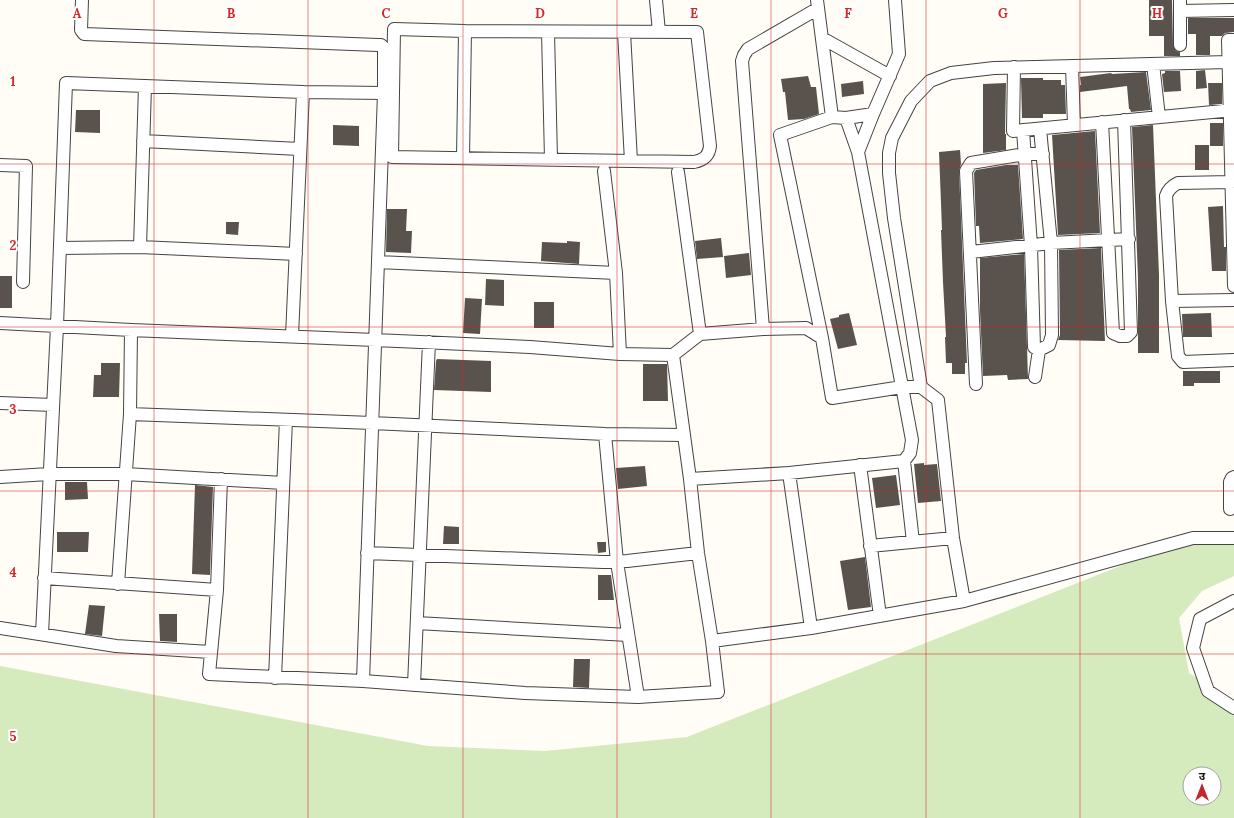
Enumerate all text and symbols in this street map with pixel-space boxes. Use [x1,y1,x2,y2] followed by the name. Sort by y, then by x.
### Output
[73,5,82,22] text: A
[227,5,236,22] text: B
[382,5,391,22] text: C
[535,5,545,22] text: D
[690,5,698,22] text: E
[844,5,852,22] text: F
[998,5,1008,22] text: G
[1152,5,1162,22] text: H
[10,73,16,90] text: 1
[10,237,17,254] text: 2
[9,401,17,418] text: 3
[9,564,17,581] text: 4
[9,728,17,745] text: 5
[1182,766,1222,806] north arrow
[1199,769,1206,783] text: उ

